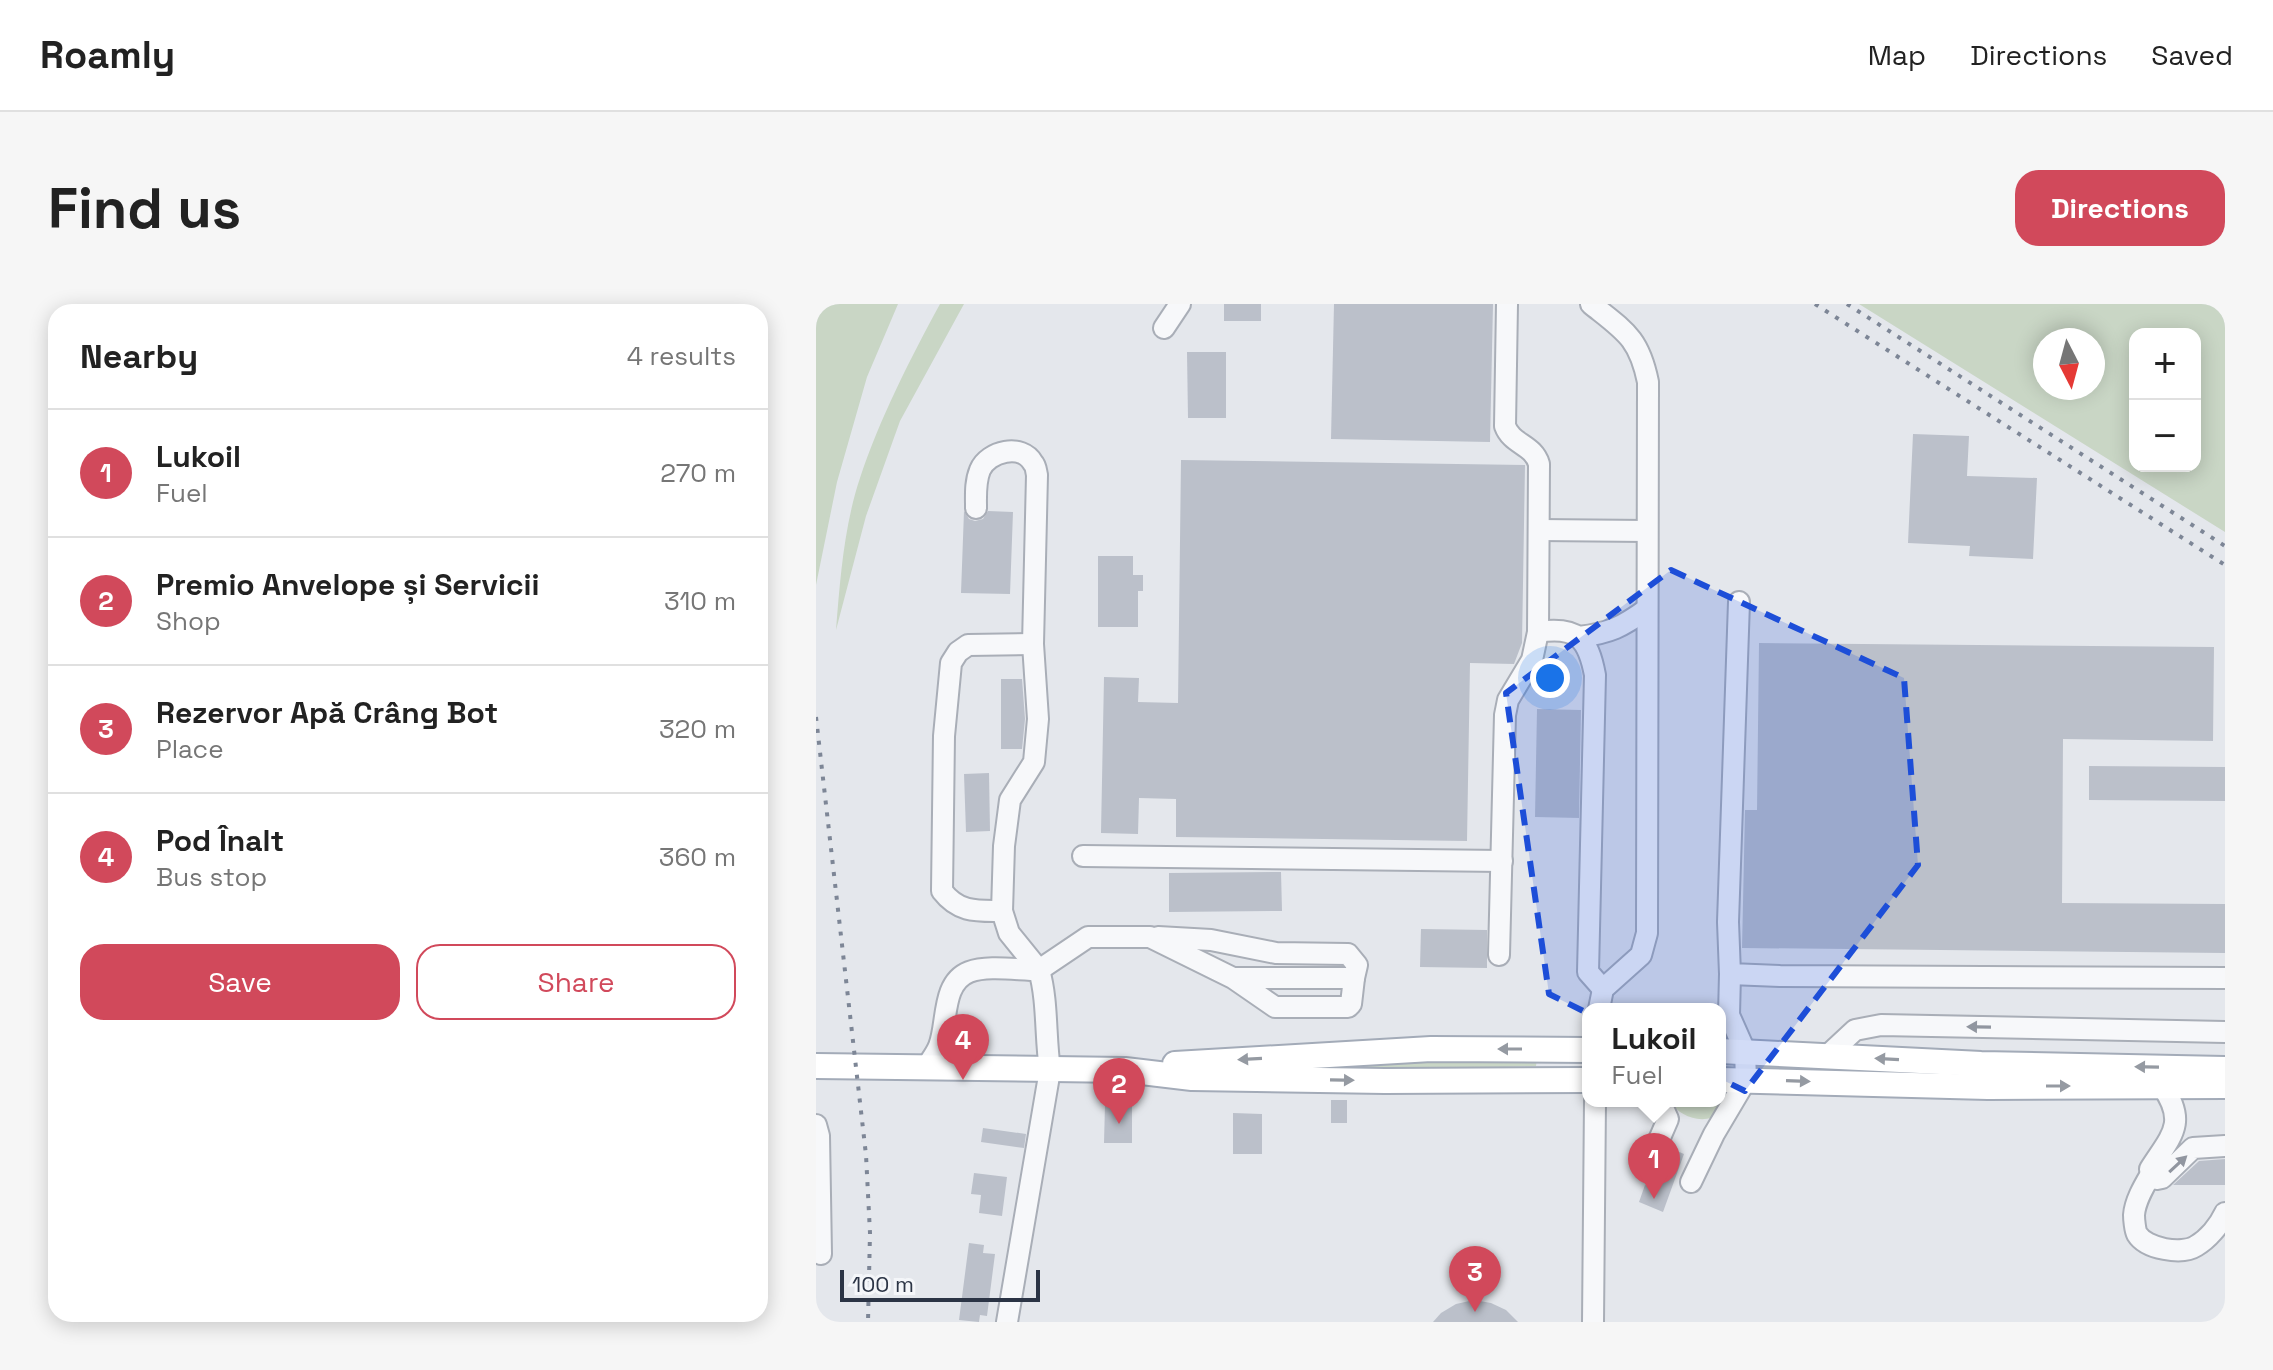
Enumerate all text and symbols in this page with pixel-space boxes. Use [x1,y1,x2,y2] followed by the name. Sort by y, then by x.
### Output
[40,31,175,79] text: Roamly
[1868,37,1926,73] text: Map
[1970,37,2107,73] text: Directions
[2151,37,2233,73] text: Saved
[2015,170,2225,246] button: Directions
[48,173,241,244] text: Find us
[2033,328,2105,400] north arrow
[2129,328,2201,472] map controls
[2129,328,2201,400] button: +
[80,335,198,378] text: Nearby
[627,339,736,373] text: 4 results
[2129,400,2201,472] button: −
[156,437,241,476] text: Lukoil
[100,456,112,490] text: 1
[660,456,736,490] text: 270 m
[156,476,208,510] text: Fuel
[156,565,539,604] text: Premio Anvelope și Servicii
[98,584,114,618] text: 2
[664,584,736,618] text: 310 m
[156,604,221,638] text: Shop
[1530,658,1570,698] your location
[156,693,498,732] text: Rezervor Apă Crâng Bot
[98,712,114,746] text: 3
[659,712,736,746] text: 320 m
[156,732,224,766] text: Place
[156,821,284,860] text: Pod Înalt
[98,840,114,874] text: 4
[659,840,736,874] text: 360 m
[156,860,267,894] text: Bus stop
[80,944,400,1020] button: Save
[416,944,736,1020] button: Share
[1582,1003,1726,1107] popup
[937,1014,989,1080] pin: 4
[1611,1019,1697,1058] text: Lukoil
[1966,1021,1991,1033] one-way arrow
[1497,1043,1522,1055] one-way arrow
[1237,1052,1262,1065] one-way arrow
[1874,1052,1899,1065] one-way arrow
[1093,1058,1145,1124] pin: 2
[1611,1058,1663,1092] text: Fuel
[2134,1061,2159,1073] one-way arrow
[1330,1074,1355,1086] one-way arrow
[1786,1074,1811,1087] one-way arrow
[2046,1080,2071,1092] one-way arrow
[1628,1133,1680,1199] pin: 1
[2168,1155,2187,1173] one-way arrow
[1449,1246,1501,1312] pin: 3
[840,1266,1040,1302] scale bar
[852,1270,914,1298] text: 100 m

